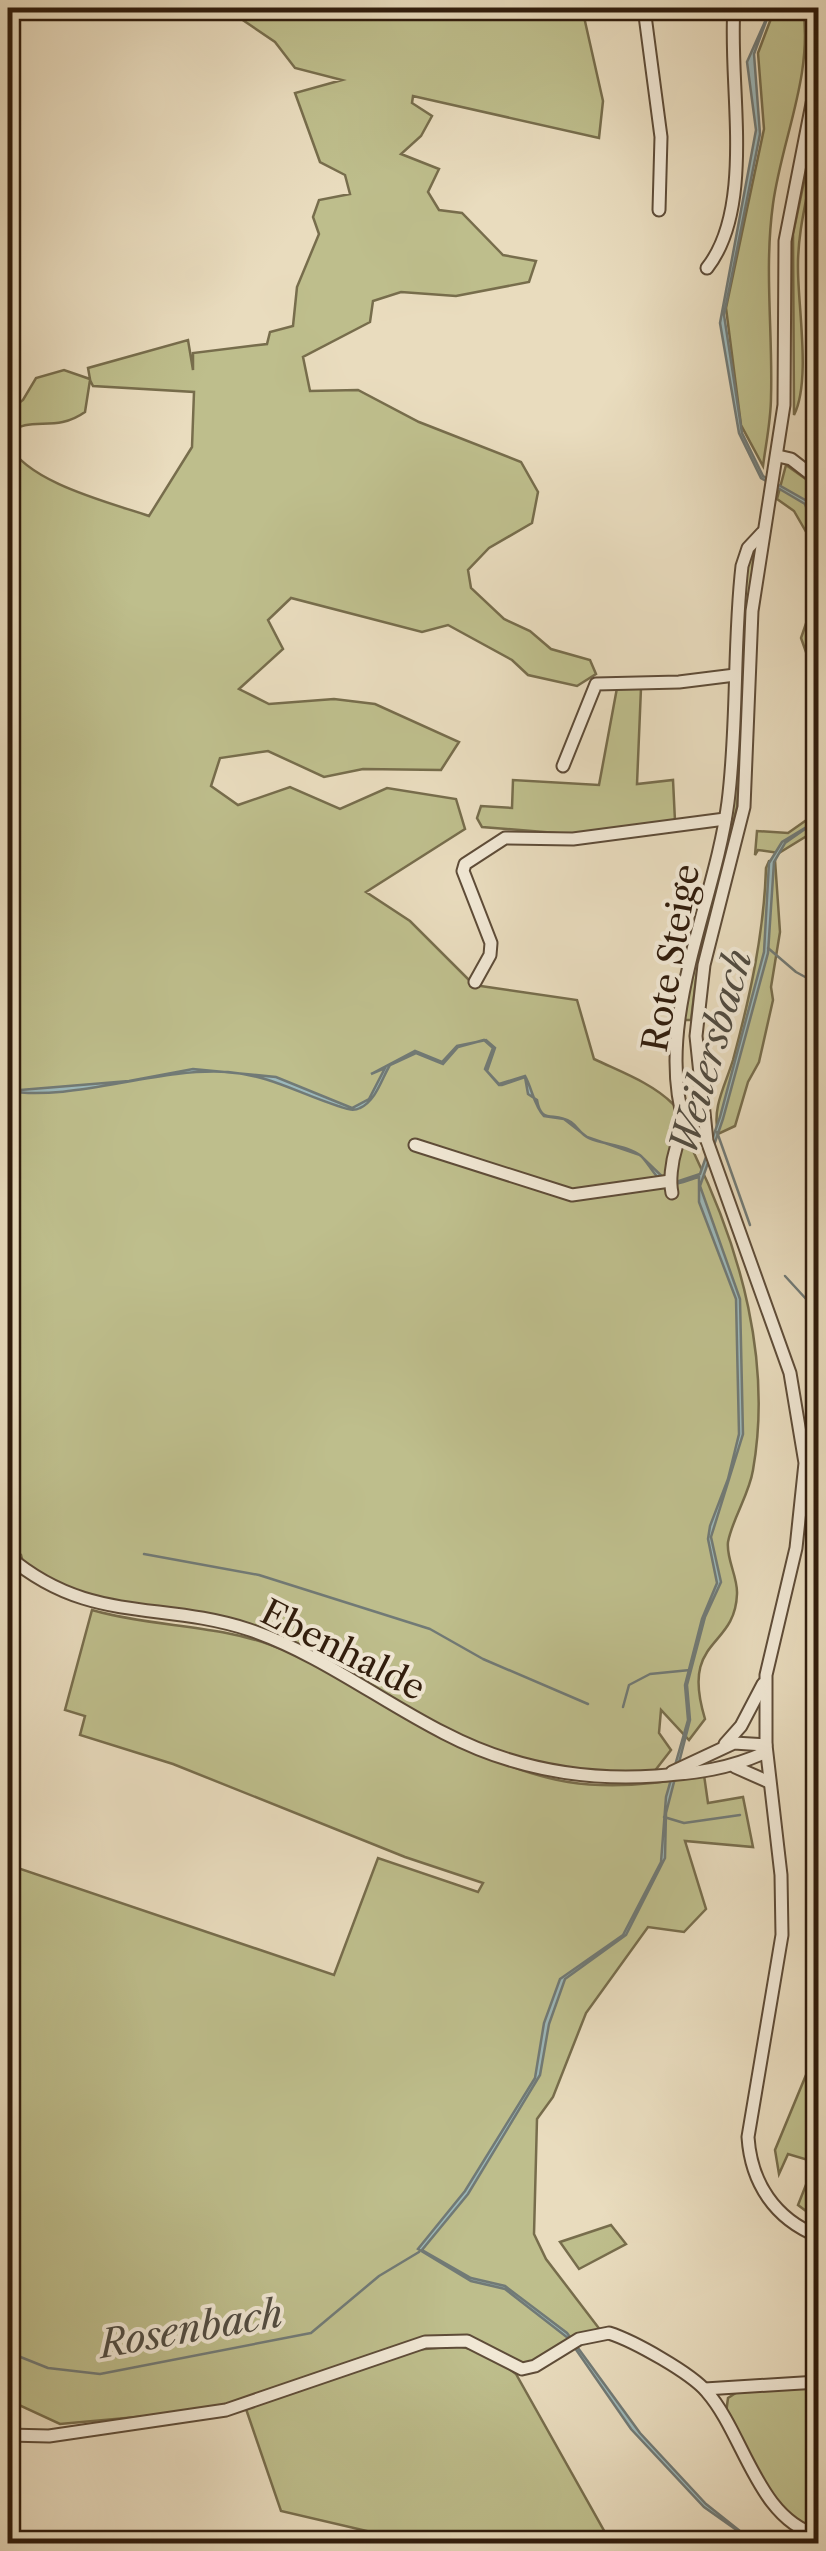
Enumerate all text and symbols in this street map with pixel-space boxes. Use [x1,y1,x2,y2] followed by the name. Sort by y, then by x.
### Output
[633,861,708,1055] street label: Rote Steige
[659,944,762,1160] water label: Weilersbach
[254,1590,432,1709] street label: Ebenhalde
[93,2289,286,2368] water label: Rosenbach

